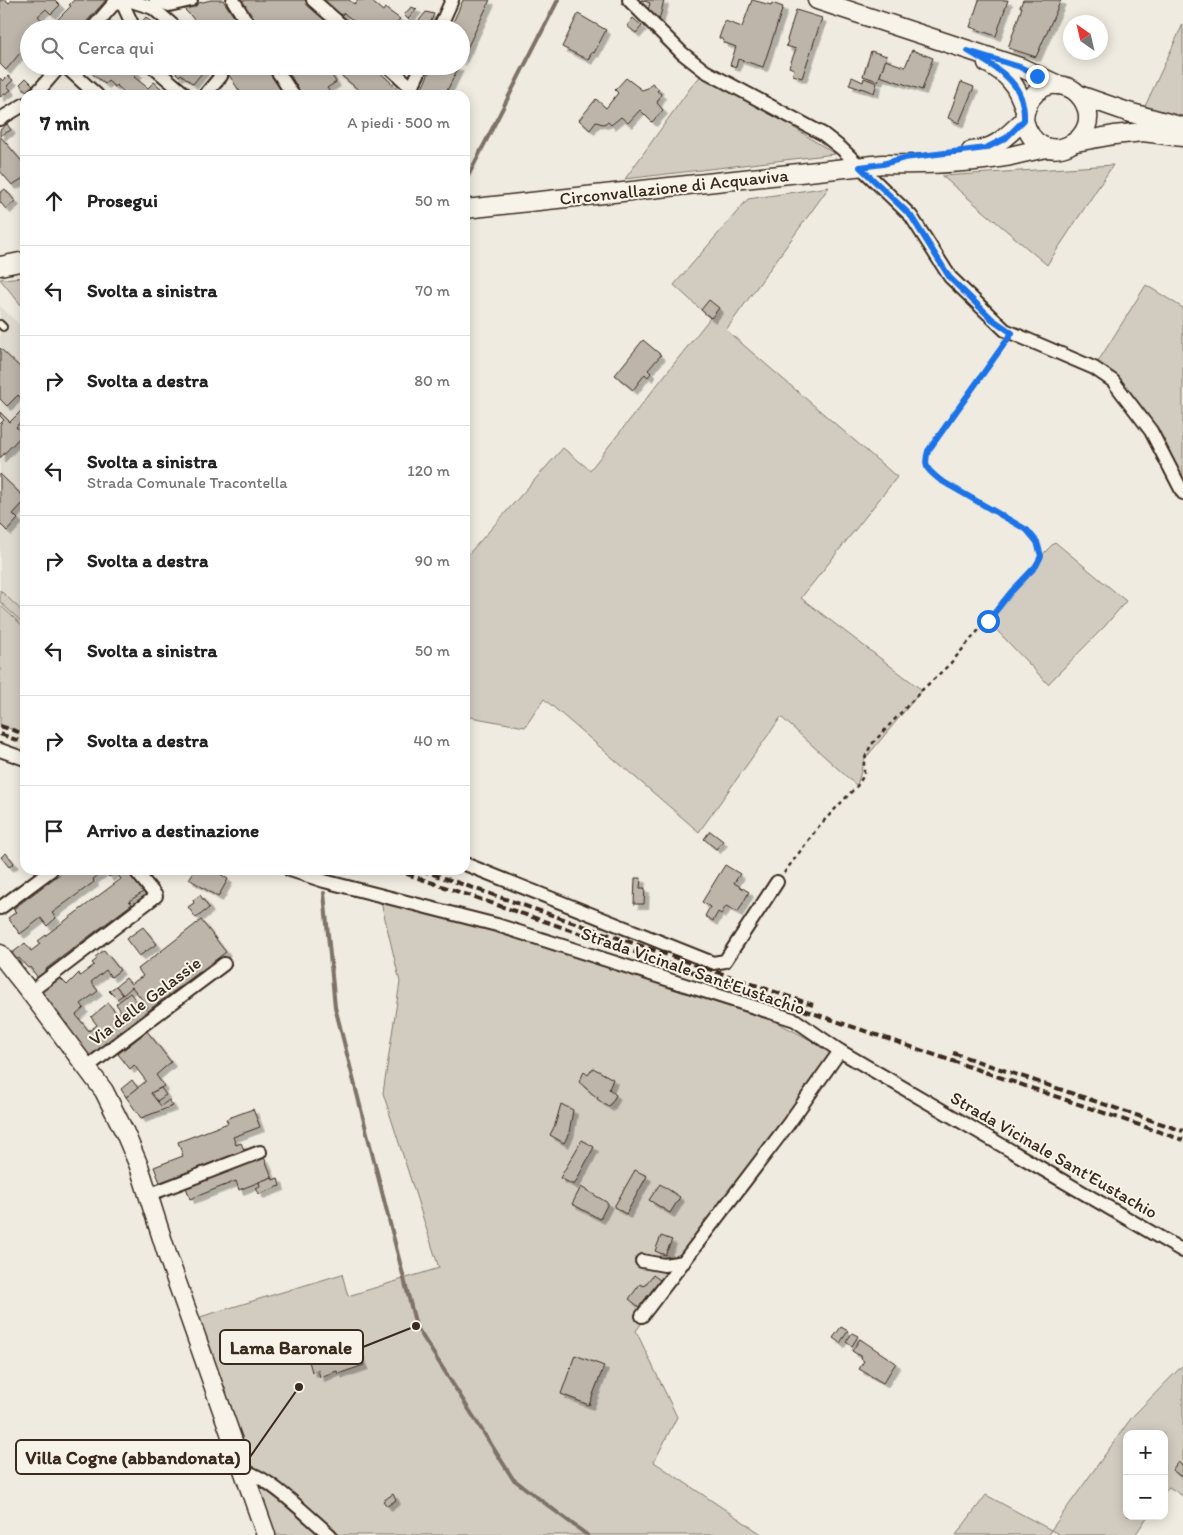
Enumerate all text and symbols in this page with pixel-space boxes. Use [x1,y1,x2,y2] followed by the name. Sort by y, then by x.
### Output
[1063,15,1108,60] north arrow
[20,20,470,75] search box
[38,34,66,62] icon: search
[78,36,154,59] text: Cerca qui
[1026,65,1049,88] route end
[40,110,89,135] text: 7 min
[347,113,450,132] text: A piedi · 500 m
[558,164,790,210] street label: Circonvallazione di Acquaviva
[40,187,68,215] icon: ahead
[87,189,158,212] text: Prosegui
[415,191,450,210] text: 50 m
[40,277,68,305] icon: left
[87,279,217,302] text: Svolta a sinistra
[415,281,450,300] text: 70 m
[40,367,68,395] icon: right
[87,369,208,392] text: Svolta a destra
[414,371,450,390] text: 80 m
[87,450,217,473] text: Svolta a sinistra
[40,457,68,485] icon: left
[407,461,450,480] text: 120 m
[87,473,288,492] text: Strada Comunale Tracontella
[40,547,68,575] icon: right
[87,549,208,572] text: Svolta a destra
[415,551,450,570] text: 90 m
[977,610,1000,633] route start
[40,637,68,665] icon: left
[87,639,217,662] text: Svolta a sinistra
[415,641,450,660] text: 50 m
[40,727,68,755] icon: right
[87,729,208,752] text: Svolta a destra
[413,731,450,750] text: 40 m
[40,817,68,845] icon: arrive
[87,819,259,842] text: Arrivo a destinazione
[578,922,808,1020] street label: Strada Vicinale Sant'Eustachio
[85,952,205,1050] street label: Via delle Galassie
[947,1087,1161,1223] street label: Strada Vicinale Sant'Eustachio
[220,1330,363,1364] callout: Lama Baronale
[230,1336,352,1359] text: Lama Baronale
[1123,1430,1168,1520] map controls
[1123,1430,1168,1475] button: +
[16,1440,250,1474] callout: Villa Cogne (abbandonata)
[25,1446,241,1469] text: Villa Cogne (abbandonata)
[1123,1475,1168,1520] button: −

